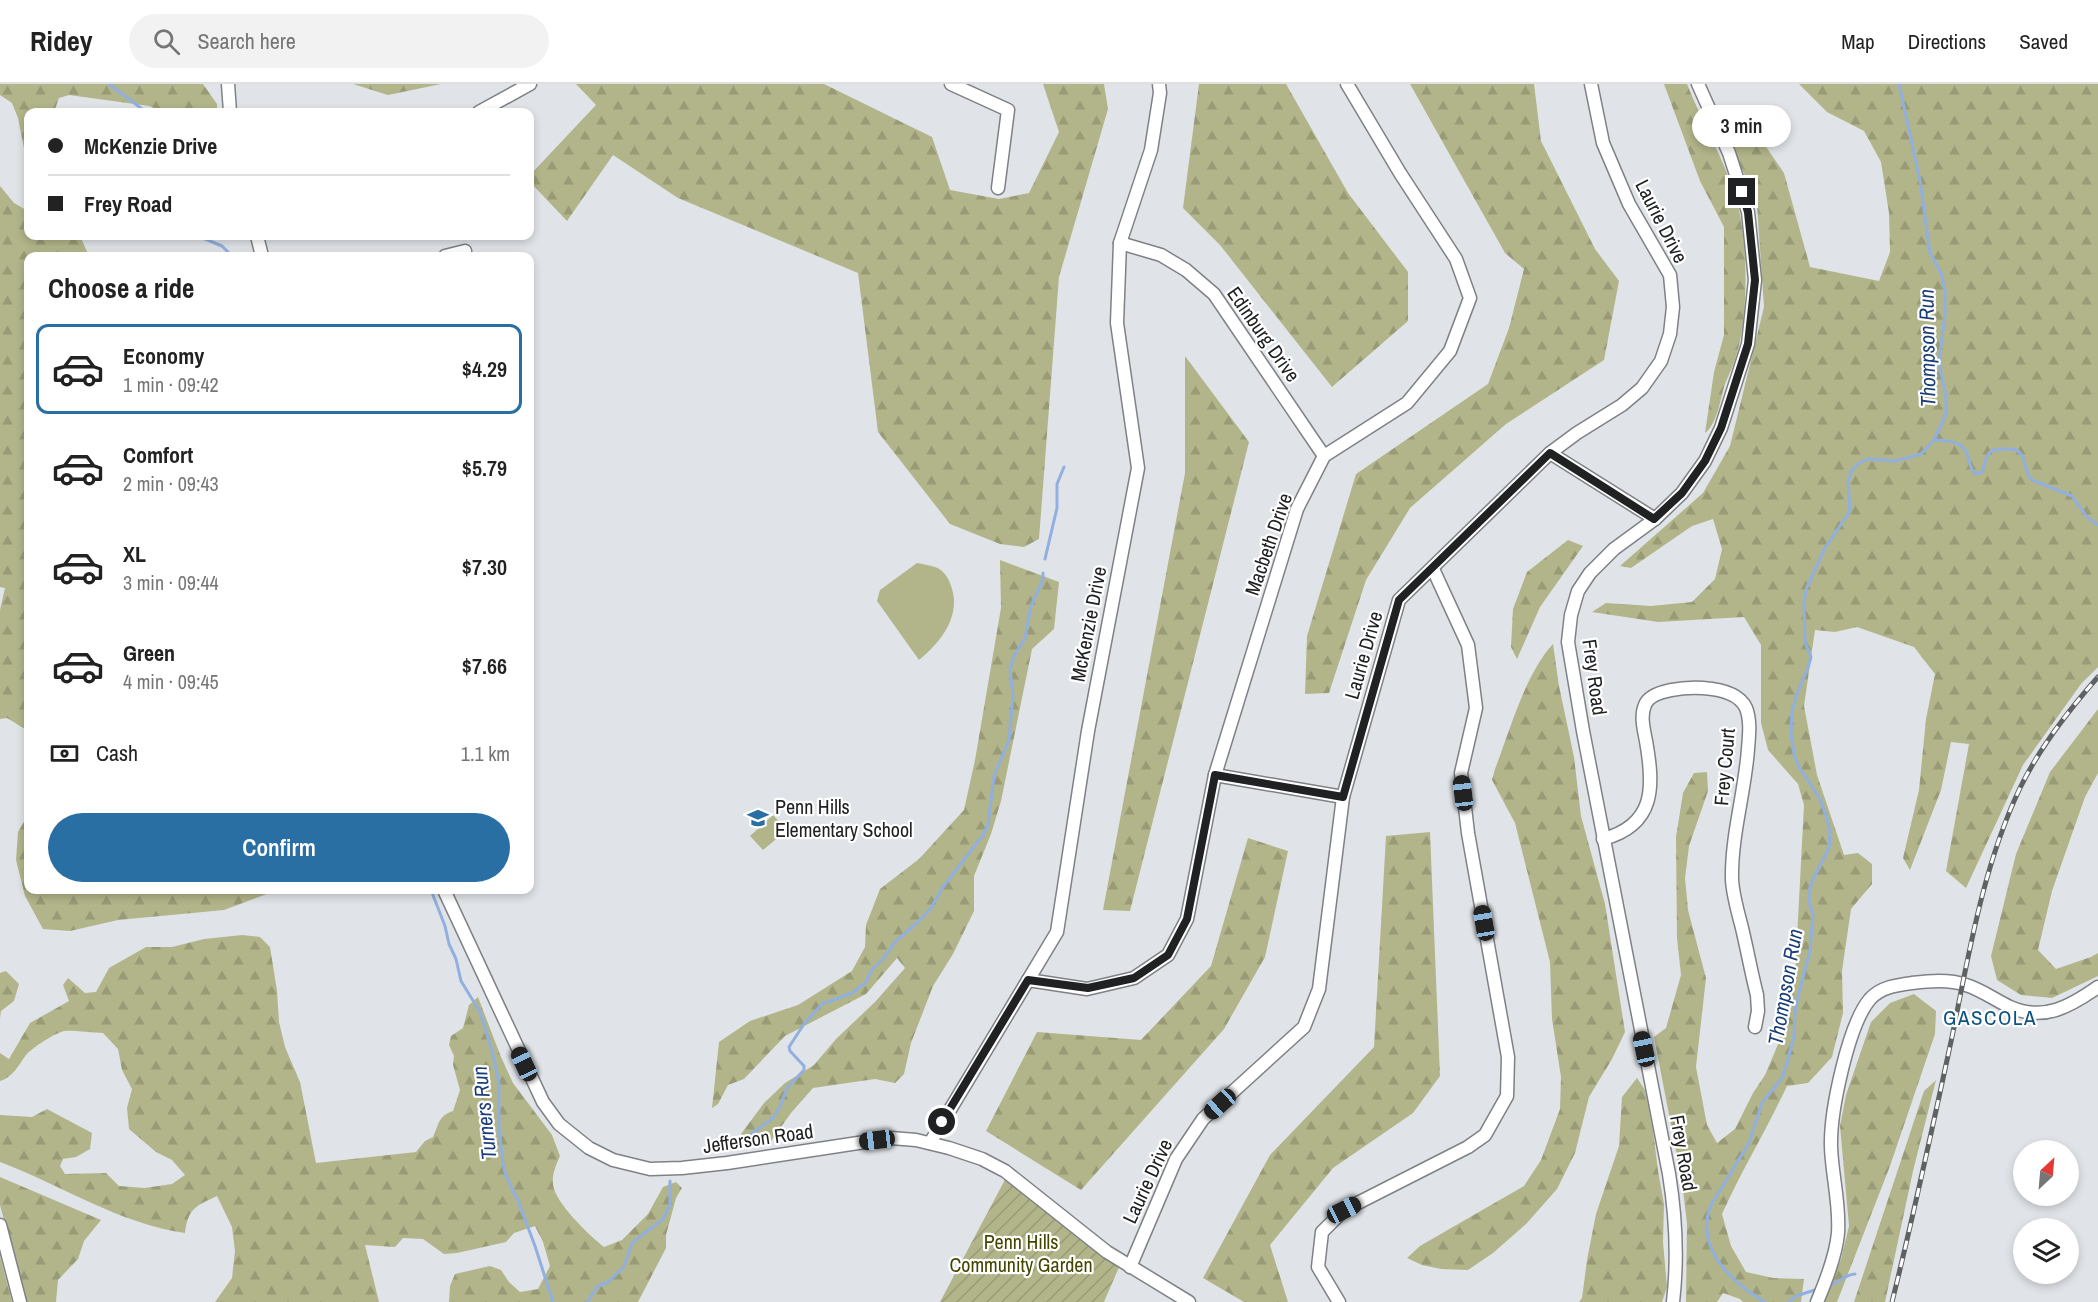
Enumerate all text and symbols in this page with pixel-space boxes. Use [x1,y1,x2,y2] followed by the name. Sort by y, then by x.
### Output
[129,14,549,68] search box
[30,22,93,60] text: Ridey
[150,25,183,58] icon: search
[198,26,296,56] text: Search here
[1841,27,1875,56] text: Map
[1908,27,1986,56] text: Directions
[2019,27,2068,56] text: Saved
[1692,105,1792,147] callout: 3 min
[1720,112,1763,139] text: 3 min
[84,131,217,161] text: McKenzie Drive
[1629,175,1695,267] street label: Laurie Drive
[1728,178,1755,205] route end
[84,189,172,219] text: Frey Road
[48,270,194,306] text: Choose a ride
[1221,281,1307,387] street label: Edinburg Drive
[1911,289,1943,407] water label: Thompson Run
[123,341,204,371] text: Economy
[51,342,105,396] icon: car
[462,354,507,384] text: $4.29
[123,371,219,398] text: 1 min · 09:42
[123,440,193,470] text: Comfort
[51,441,105,495] icon: car
[462,453,507,483] text: $5.79
[123,470,219,497] text: 2 min · 09:43
[1238,489,1298,599] street label: Macbeth Drive
[123,539,146,569] text: XL
[51,540,105,594] icon: car
[462,552,507,582] text: $7.30
[1064,564,1112,684] street label: McKenzie Drive
[123,569,219,596] text: 3 min · 09:44
[1338,608,1388,702] street label: Laurie Drive
[1576,637,1614,717] street label: Frey Road
[123,638,175,668] text: Green
[51,639,105,693] icon: car
[462,651,507,681] text: $7.66
[123,668,219,695] text: 4 min · 09:45
[1707,727,1741,807] street label: Frey Court
[48,737,81,770] icon: cash
[96,738,138,768] text: Cash
[461,740,510,767] text: 1.1 km
[1452,774,1474,812] car
[775,793,913,843] place label: Penn Hills Elementary School
[746,806,770,830] school or university icon: Penn Hills Elementary School
[48,813,510,882] button: Confirm
[1472,904,1496,942] car
[1760,927,1810,1047] water label: Thompson Run
[1943,1003,2037,1032] district label: GASCOLA
[1631,1030,1657,1068] car
[508,1044,540,1084] car
[465,1065,503,1161] water label: Turners Run
[1201,1085,1239,1123] car
[928,1108,955,1135] route start
[1664,1113,1704,1193] street label: Frey Road
[701,1117,815,1159] street label: Jefferson Road
[858,1129,896,1151] car
[1116,1134,1178,1228] street label: Laurie Drive
[2013,1140,2079,1206] north arrow
[2013,1140,2079,1284] map controls
[1324,1194,1364,1226] car
[2013,1218,2079,1284] button: layers
[949,1228,1093,1278] park label: Penn Hills Community Garden

